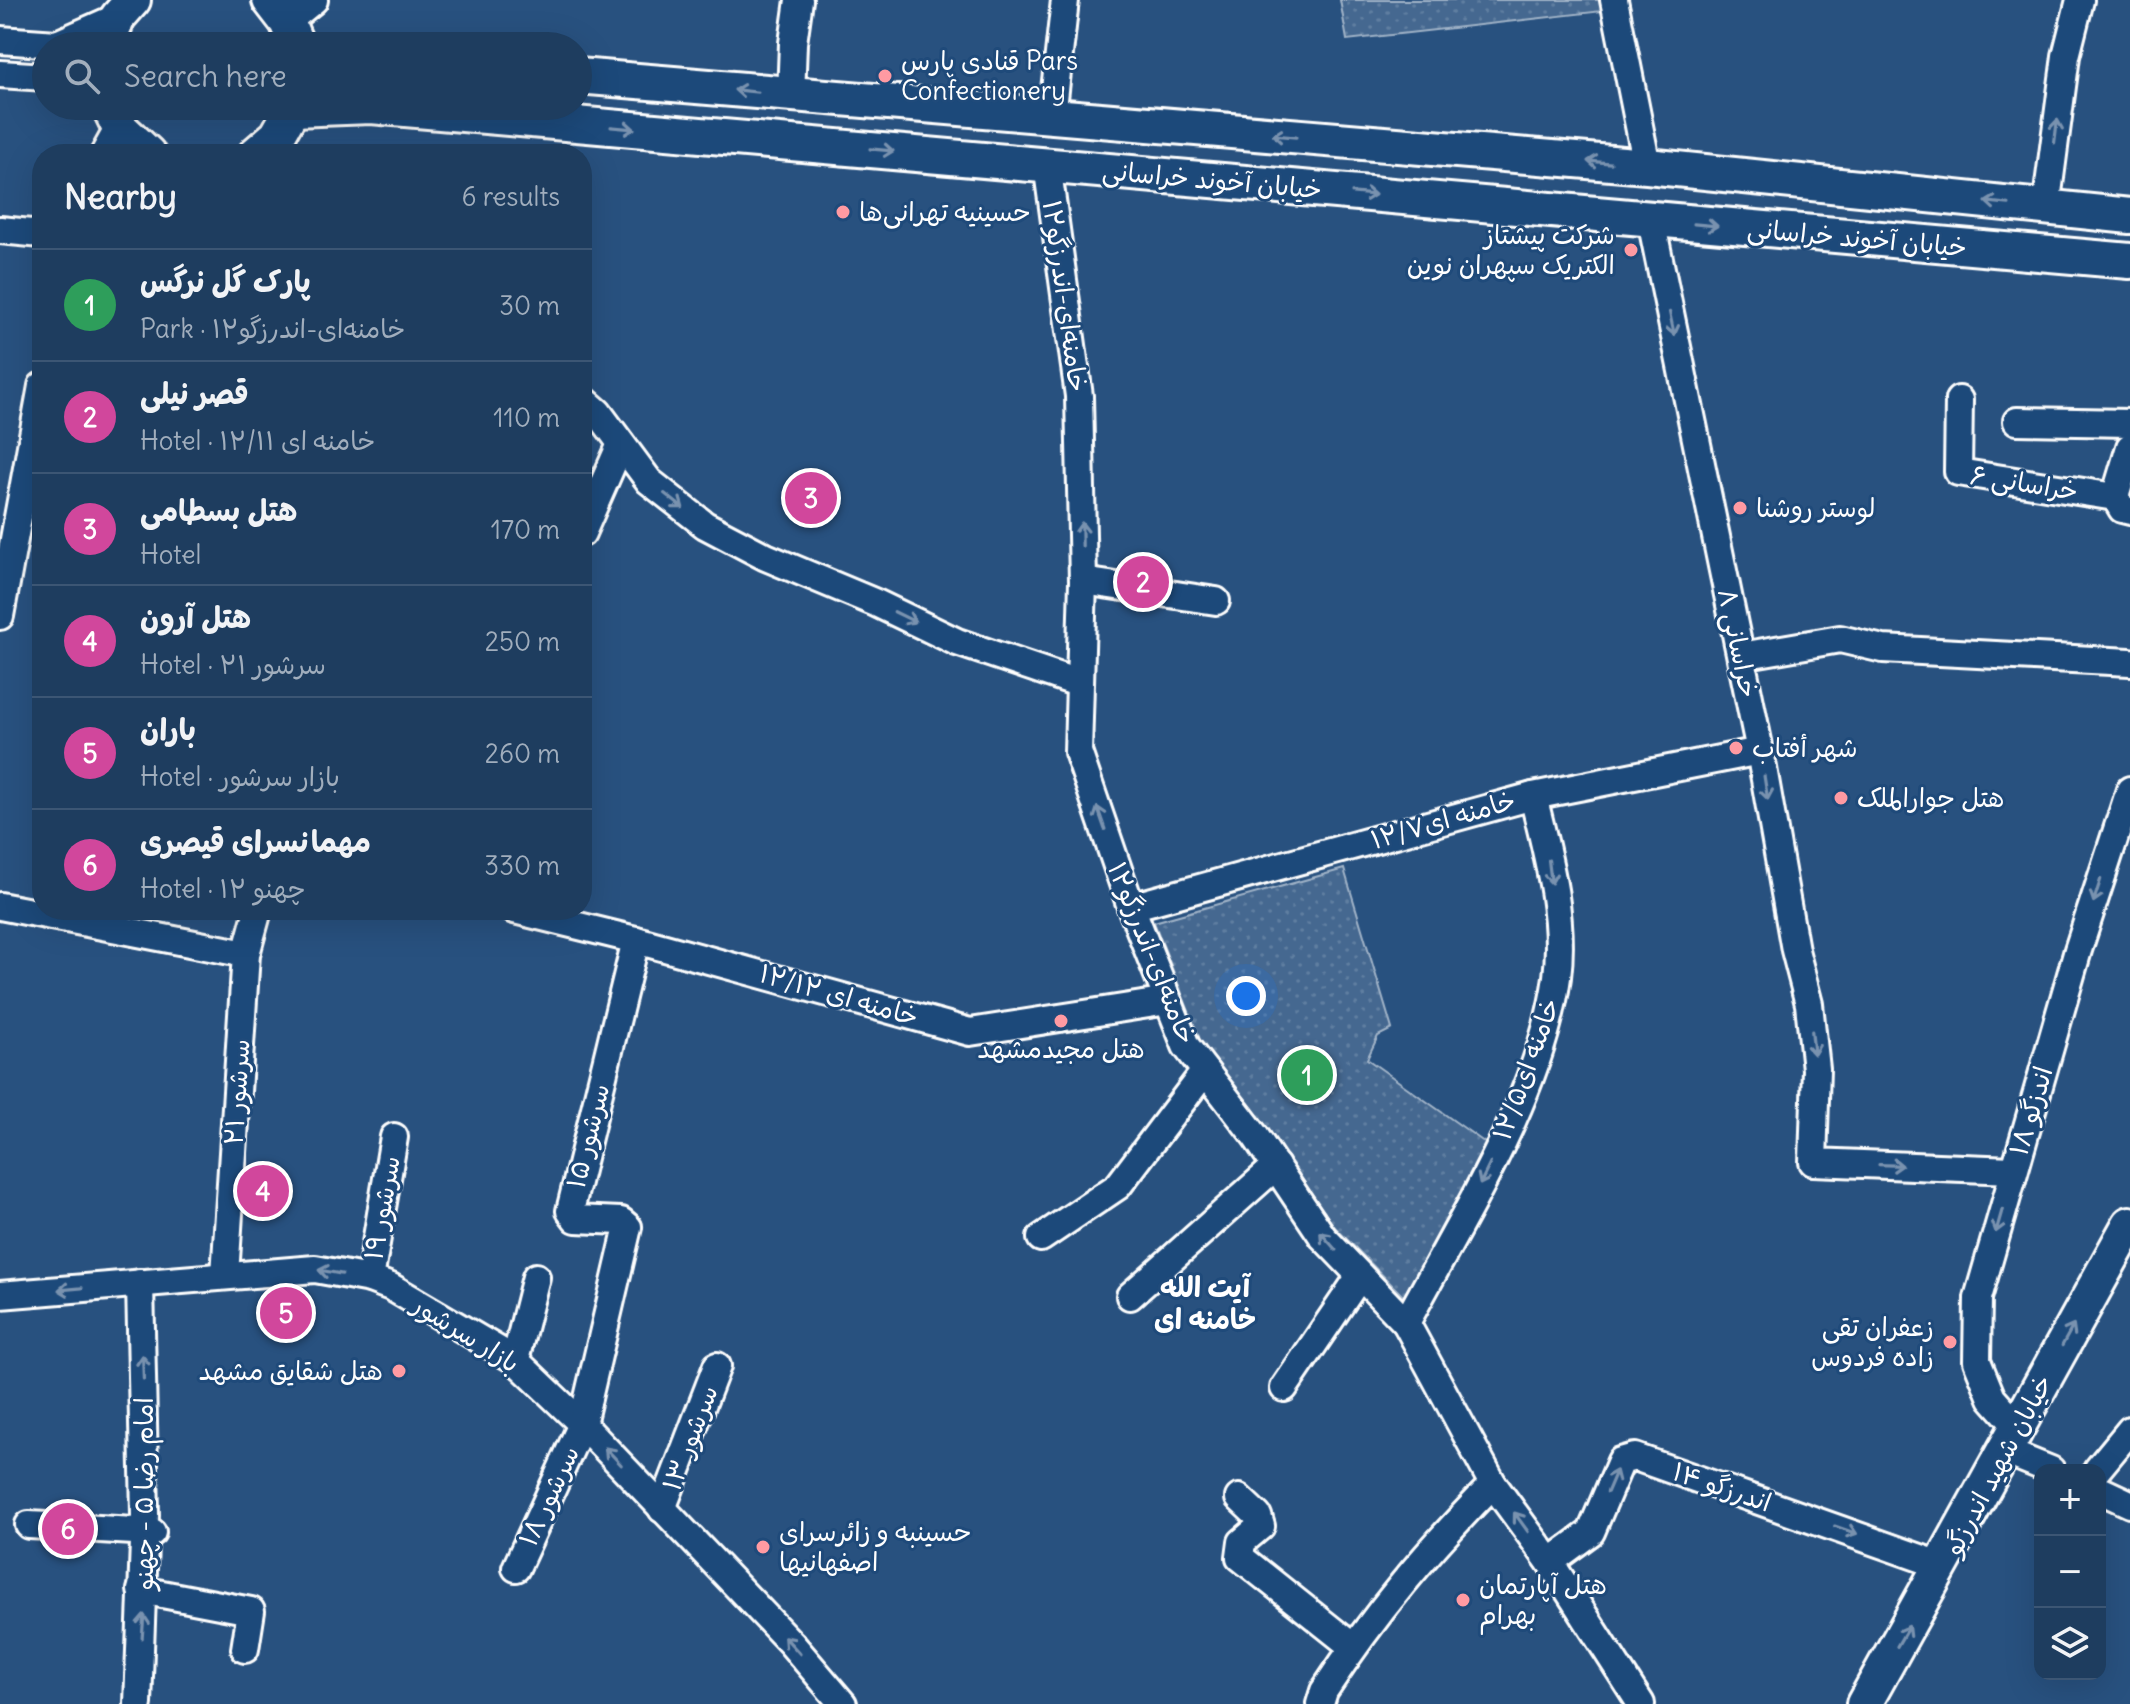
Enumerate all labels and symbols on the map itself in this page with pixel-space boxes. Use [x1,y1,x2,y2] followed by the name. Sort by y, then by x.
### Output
[901,44,1078,107] place label: قنادی پارس Pars Confectionery
[876,67,894,85] marker: قنادی پارس Pars Confectionery
[733,84,760,99] one-way arrow
[2049,119,2064,144] one-way arrow
[609,121,635,136] one-way arrow
[1271,128,1298,143] one-way arrow
[868,143,895,158] one-way arrow
[1101,153,1323,207] street label: خیابان آخوند خراسانی
[1586,155,1613,170] one-way arrow
[1350,186,1377,201] one-way arrow
[859,195,1031,229] place label: حسینیه تهرانی‌ها
[1984,195,2011,210] one-way arrow
[1036,198,1095,394] street label: خامنه‌ای-اندرزگو۱۲
[834,203,852,221] marker: حسینیه تهرانی‌ها
[1746,211,1968,265] street label: خیابان آخوند خراسانی
[1407,218,1615,282] place label: شرکت پیشتاز الکتریک سپهران نوین
[1692,218,1719,233] one-way arrow
[1622,241,1640,259] marker: شرکت پیشتاز الکتریک سپهران نوین
[1665,311,1680,337] one-way arrow
[1968,458,2080,508] street label: خراسانی ۶
[785,468,837,528] pin: 3
[1756,491,1875,525] place label: لوستر روشنا
[663,492,684,509] one-way arrow
[1731,499,1749,517] marker: لوستر روشنا
[1074,521,1090,548] one-way arrow
[1117,552,1169,612] pin: 2
[1710,585,1766,701] street label: خراسانی ۸
[892,610,916,625] one-way arrow
[1752,731,1858,764] place label: شهر أفتاب
[1727,739,1745,757] marker: شهر أفتاب
[1760,775,1775,800] one-way arrow
[1857,781,2004,814] place label: هتل جوارالملک
[1367,783,1519,856] street label: خامنه ای۱۲/۷
[1832,789,1850,807] marker: هتل جوارالملک
[1092,806,1107,831] one-way arrow
[1101,857,1204,1049] street label: خامنه‌ای-اندرزگو۱۲
[1543,858,1558,884] one-way arrow
[2089,878,2104,903] one-way arrow
[756,956,922,1033] street label: خامنه ای ۱۲/۱۲
[1226,976,1266,1016] your location
[1485,993,1566,1144] street label: خامنه ای۱۲/۵
[1052,1012,1070,1030] marker: هتل مجيدمشهد
[1806,1029,1821,1056] one-way arrow
[977,1032,1145,1065] place label: هتل مجيدمشهد
[216,1038,258,1146] street label: سرشور ۲۱
[1281,1045,1333,1105] pin: 1
[2001,1062,2060,1159] street label: اندزگو ۱۸
[559,1080,617,1192] street label: سرشور ۱۵
[356,1153,408,1263] street label: سرشور ۱۹
[1877,1158,1904,1173] one-way arrow
[237,1161,289,1221] pin: 4
[1477,1161,1493,1185] one-way arrow
[1991,1207,2006,1233] one-way arrow
[1319,1231,1337,1251] one-way arrow
[318,1264,344,1279] one-way arrow
[1154,1269,1256,1337] district label: آیت الله خامنه ای
[57,1282,84,1297] one-way arrow
[260,1283,312,1343] pin: 5
[404,1287,526,1380] street label: بازار سرشور
[1811,1310,1934,1373] place label: زعفران تقی زاده فردوس
[2061,1323,2077,1347] one-way arrow
[1941,1333,1959,1351] marker: زعفران تقی زاده فردوس
[135,1354,150,1381] one-way arrow
[199,1354,383,1387] place label: هتل شقایق مشهد
[390,1362,408,1380] marker: هتل شقایق مشهد
[1935,1369,2059,1563] street label: خیابان شهید اندرزگو
[654,1381,726,1495] street label: سرشور ۱۳
[127,1397,164,1592] street label: امام رضا ۵ - چهنو
[511,1440,587,1552] street label: سرشور ۱۸
[604,1447,622,1467] one-way arrow
[1668,1454,1776,1519] street label: اندرزگو ۱۴
[1606,1469,1621,1494] one-way arrow
[42,1499,94,1559] pin: 6
[1513,1512,1530,1533] one-way arrow
[779,1515,971,1578] place label: حسینبه و زائرسرای اصفهانیها
[1833,1524,1858,1538] one-way arrow
[754,1538,772,1556] marker: حسینبه و زائرسرای اصفهانیها
[1479,1568,1607,1635] place label: هتل آپارتمان بهرام
[1454,1591,1472,1609] marker: هتل آپارتمان بهرام
[136,1613,151,1640] one-way arrow
[1895,1625,1911,1648] one-way arrow
[782,1635,801,1655] one-way arrow

